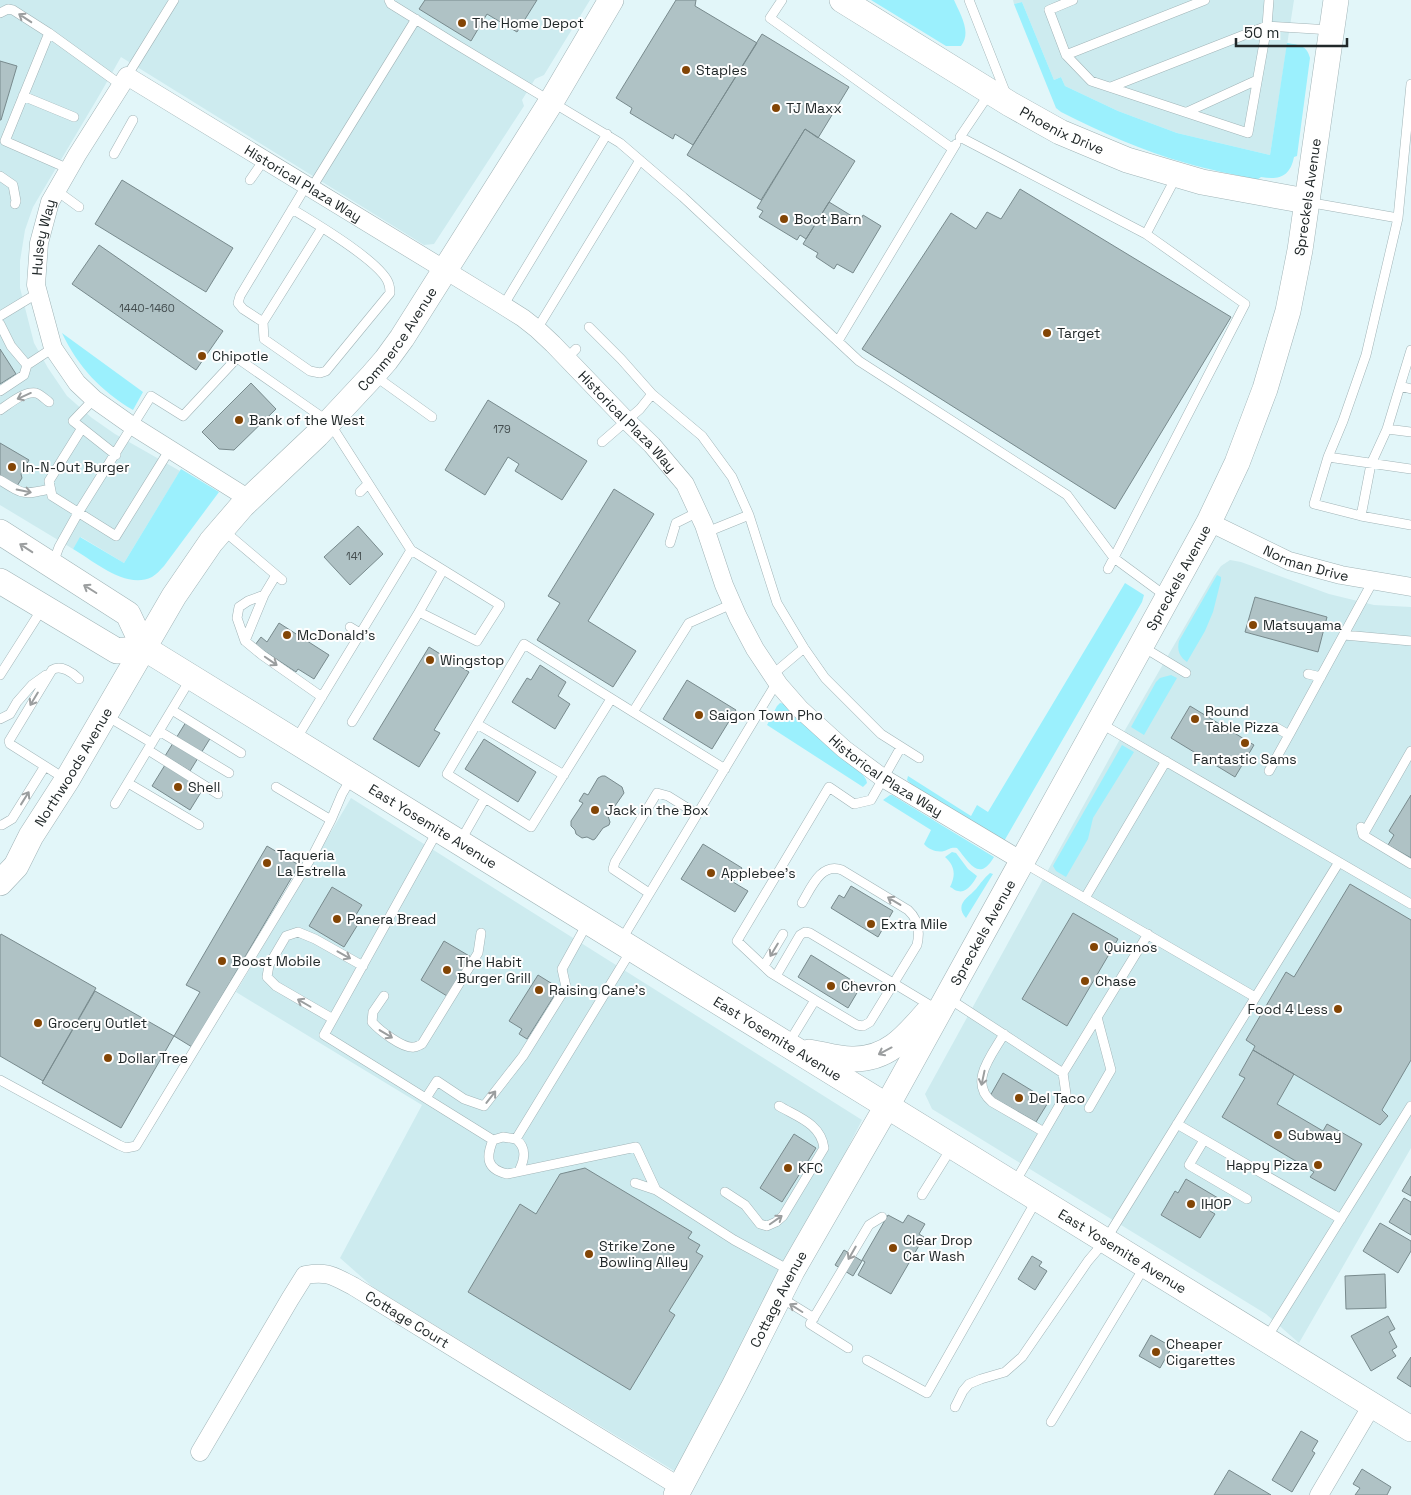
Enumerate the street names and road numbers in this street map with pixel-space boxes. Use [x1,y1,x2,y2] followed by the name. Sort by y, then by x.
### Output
[1017,102,1107,158] street label: Phoenix Drive
[1290,137,1325,257] street label: Spreckels Avenue
[241,141,365,226] street label: Historical Plaza Way
[28,197,59,276] street label: Hulsey Way
[353,284,441,395] street label: Commerce Avenue
[574,367,680,476] street label: Historical Plaza Way
[1142,521,1215,634] street label: Spreckels Avenue
[1260,541,1350,585] street label: Norman Drive
[31,704,116,830] street label: Northwoods Avenue
[825,731,946,821] street label: Historical Plaza Way
[365,780,500,872] street label: East Yosemite Avenue
[946,876,1019,989] street label: Spreckels Avenue
[710,992,845,1085] street label: East Yosemite Avenue
[1055,1205,1190,1298] street label: East Yosemite Avenue
[746,1247,811,1351] street label: Cottage Avenue
[362,1287,452,1352] street label: Cottage Court

